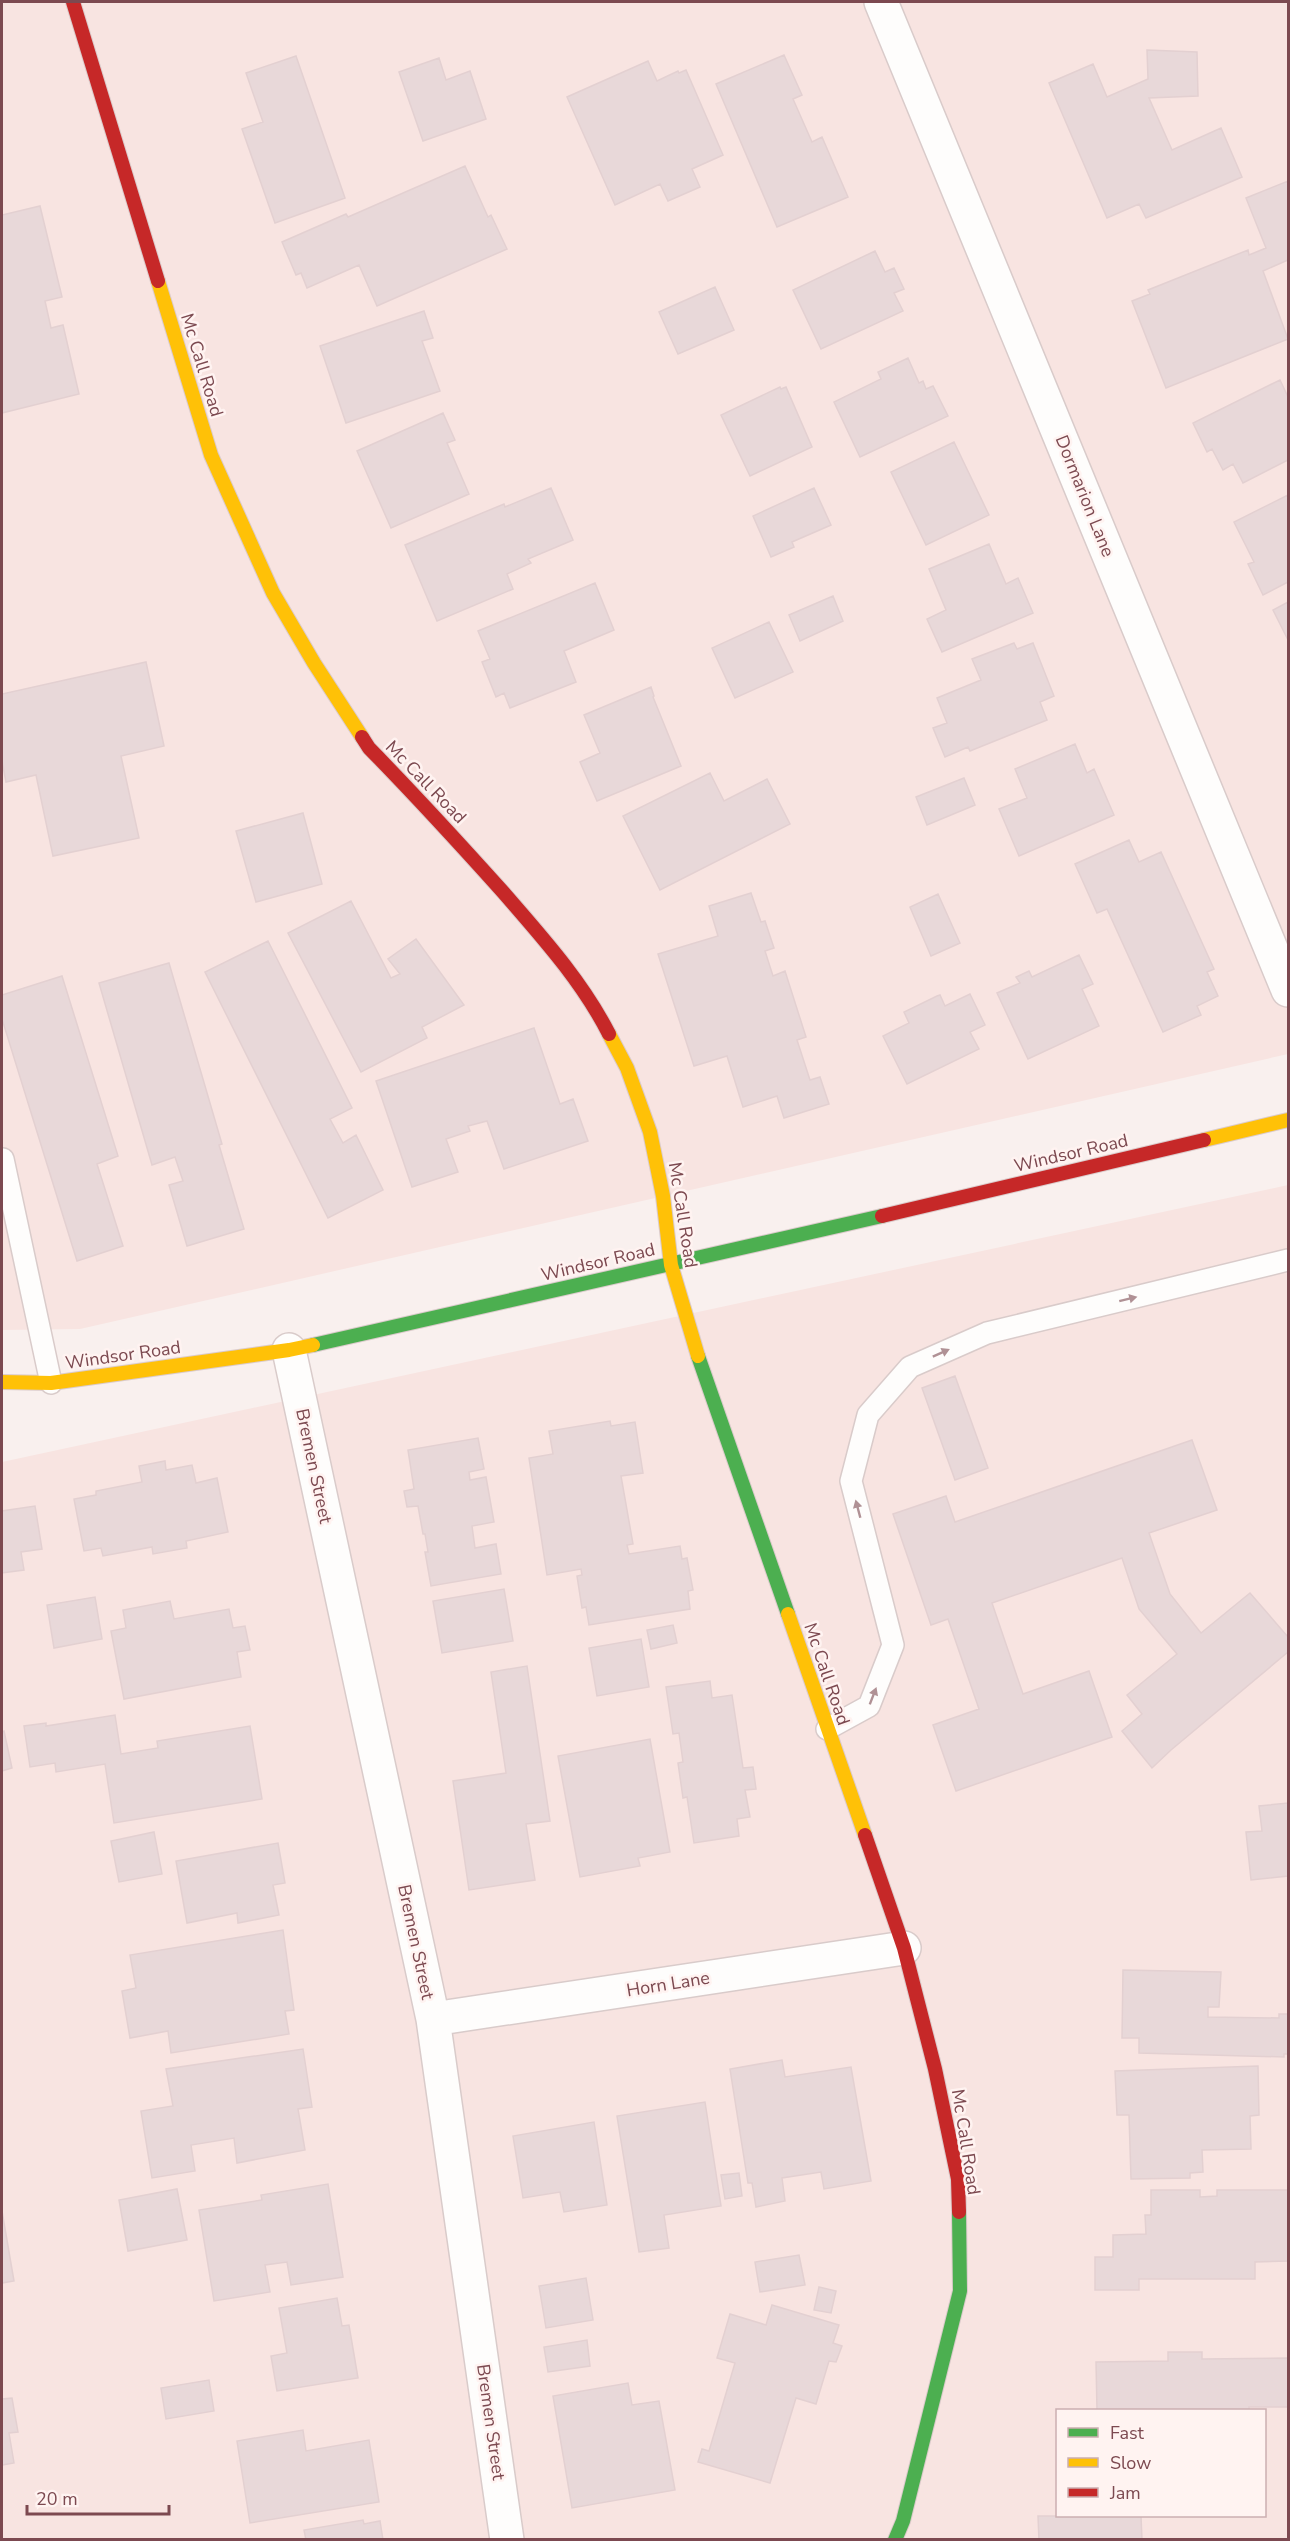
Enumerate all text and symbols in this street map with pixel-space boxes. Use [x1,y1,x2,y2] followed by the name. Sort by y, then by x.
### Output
[175,310,229,420] street label: Mc Call Road
[1050,432,1120,560] street label: Dormarion Lane
[380,735,472,829] street label: Mc Call Road
[1012,1128,1130,1178] street label: Windsor Road
[663,1160,703,1270] street label: Mc Call Road
[539,1237,657,1287] street label: Windsor Road
[1119,1294,1137,1304] one-way arrow
[64,1335,182,1375] street label: Windsor Road
[933,1349,950,1358] one-way arrow
[290,1406,338,1526] street label: Bremen Street
[853,1500,863,1518] one-way arrow
[798,1620,856,1728] street label: Mc Call Road
[869,1687,878,1705] one-way arrow
[392,1882,440,2002] street label: Bremen Street
[625,1966,711,2002] street label: Horn Lane
[946,2087,986,2197] street label: Mc Call Road
[471,2362,511,2482] street label: Bremen Street
[1056,2409,1266,2517] legend
[1110,2421,1145,2445] text: Fast
[1110,2451,1151,2475] text: Slow
[27,2478,170,2516] scale bar
[1109,2481,1141,2505] text: Jam
[36,2487,78,2511] text: 20 m

